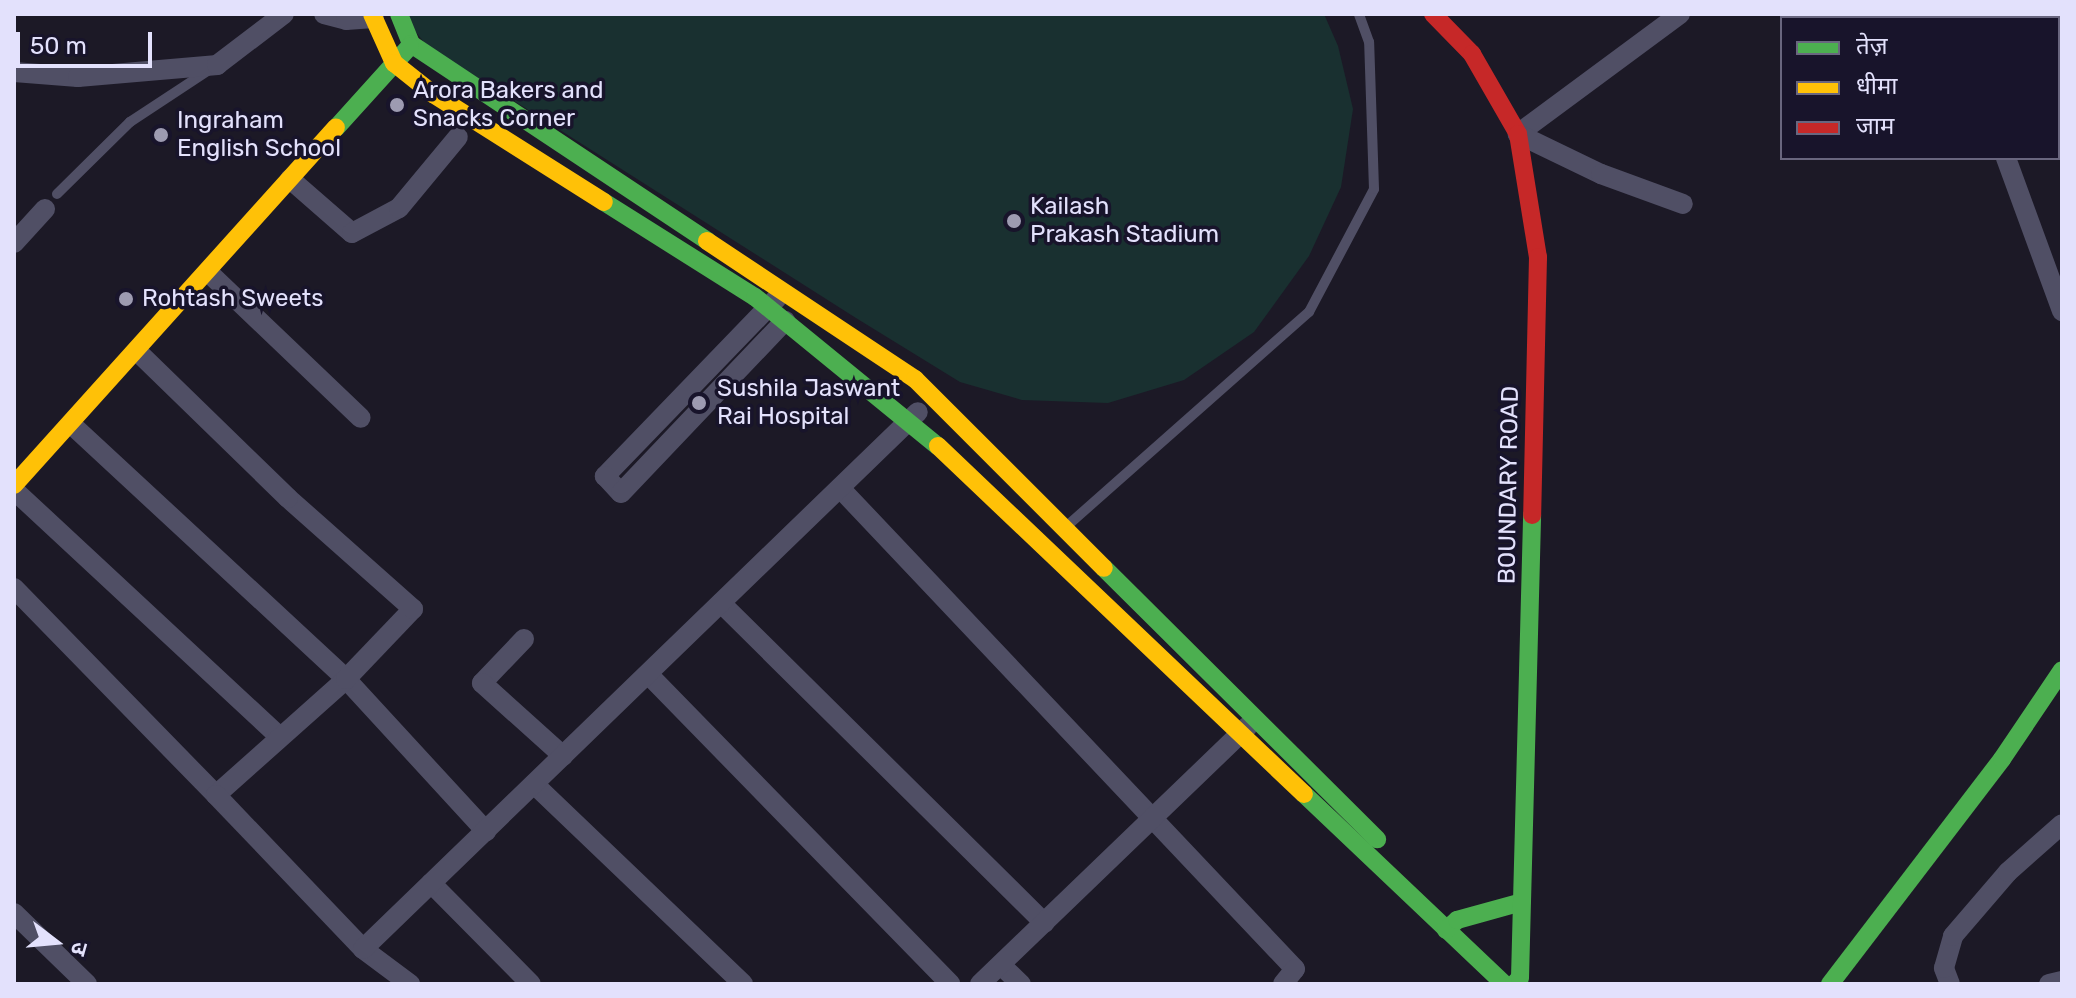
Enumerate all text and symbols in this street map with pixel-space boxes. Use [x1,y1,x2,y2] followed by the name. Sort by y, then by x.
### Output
[20,16,156,66] scale bar
[1780,16,2060,160] legend
[30,32,87,60] text: 50 m
[1856,32,1888,60] text: तेज़
[1856,72,1898,100] text: धीमा
[413,77,604,133] place label: Arora Bakers and Snacks Corner
[388,96,406,114] marker: Arora Bakers and Snacks Corner
[177,107,341,163] place label: Ingraham English School
[1856,112,1894,140] text: जाम
[152,126,170,144] marker: Ingraham English School
[1030,193,1219,249] place label: Kailash Prakash Stadium
[1005,212,1023,230] marker: Kailash Prakash Stadium
[142,285,323,313] place label: Rohtash Sweets
[117,290,135,308] marker: Rohtash Sweets
[717,375,900,431] place label: Sushila Jaswant Rai Hospital
[1493,385,1525,585] street label: BOUNDARY ROAD
[688,392,710,414] marker: Sushila Jaswant Rai Hospital
[16,902,96,982] north arrow
[65,939,94,959] text: उ

